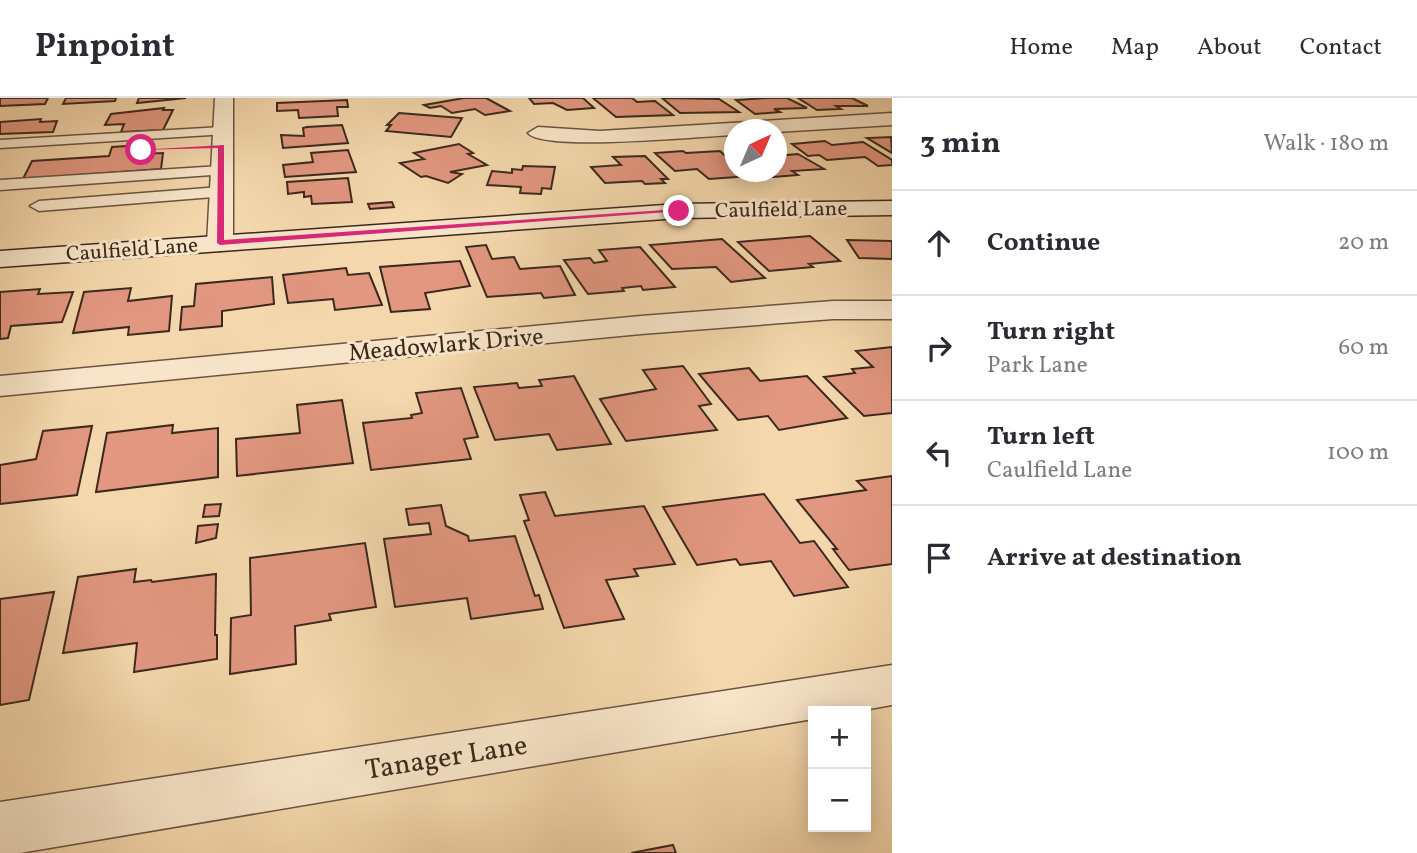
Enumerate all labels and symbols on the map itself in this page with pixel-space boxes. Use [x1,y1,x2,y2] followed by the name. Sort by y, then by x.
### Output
[724,119,787,182] north arrow
[125,134,156,165] route start
[663,195,694,226] route end
[715,195,848,226] street label: Caulfield Lane
[65,231,199,270] street label: Caulfield Lane
[347,321,545,371] street label: Meadowlark Drive
[362,726,530,791] street label: Tanager Lane

